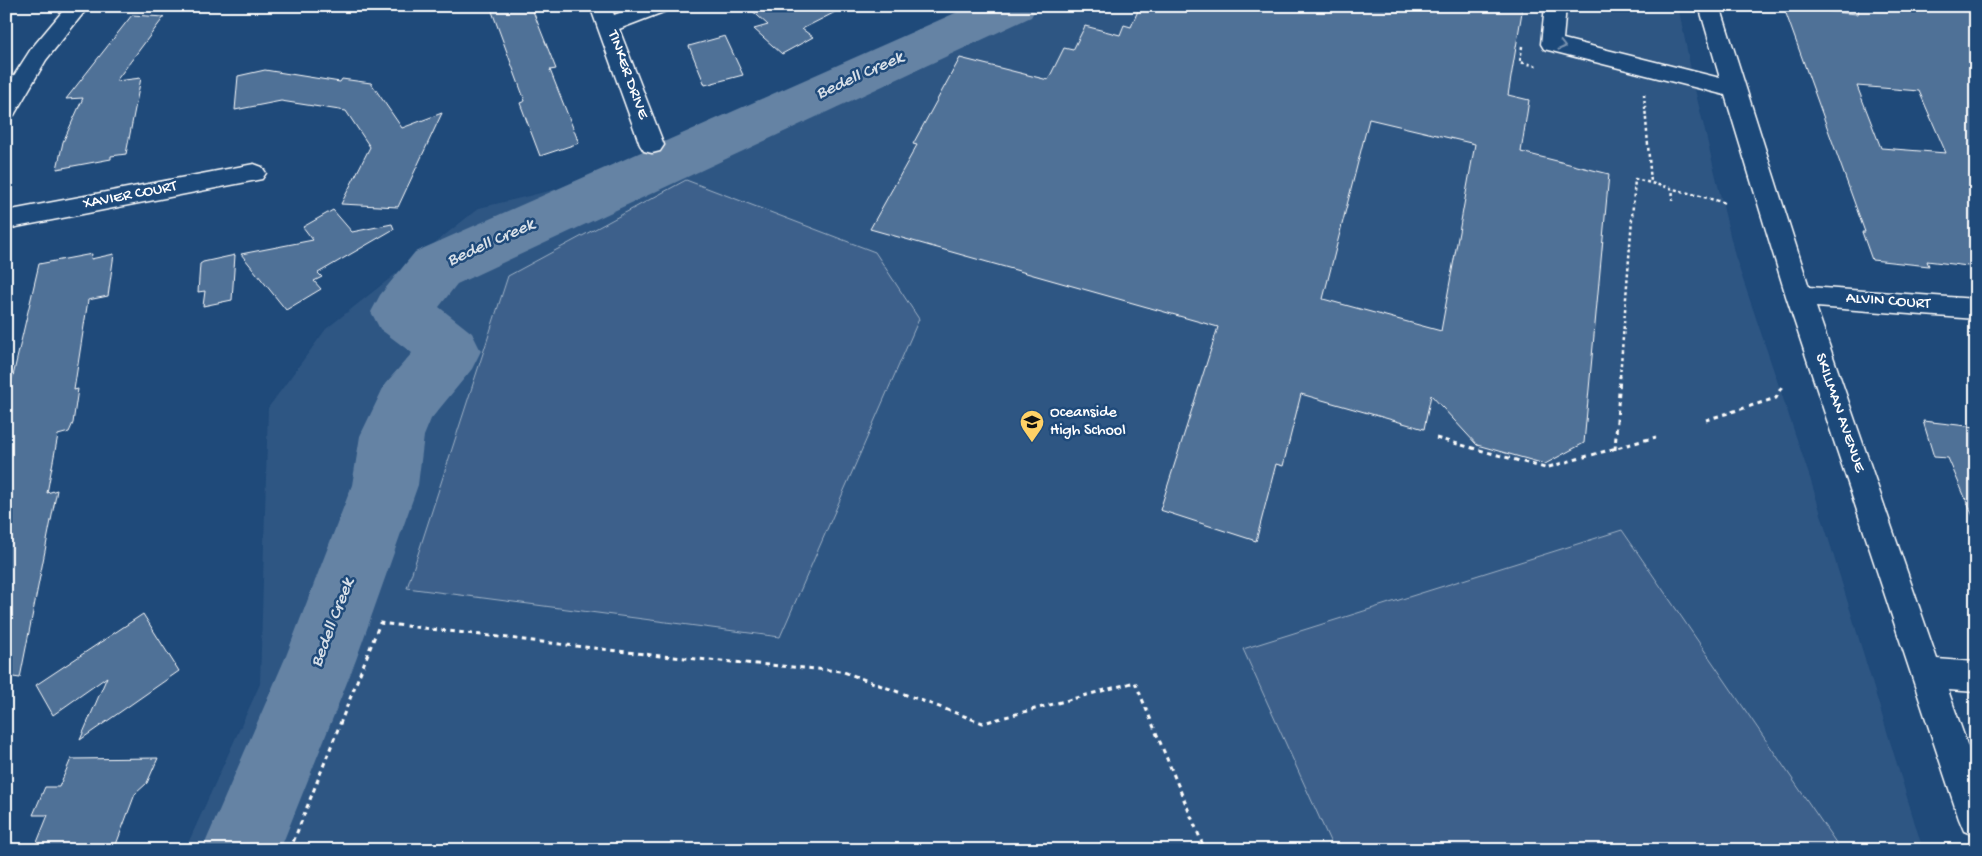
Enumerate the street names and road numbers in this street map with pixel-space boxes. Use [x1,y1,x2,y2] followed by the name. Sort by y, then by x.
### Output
[602,27,652,123] street label: TINKER DRIVE
[81,177,179,215] street label: XAVIER COURT
[1845,290,1932,314] street label: ALVIN COURT
[1810,351,1869,476] street label: SKILLMAN AVENUE

